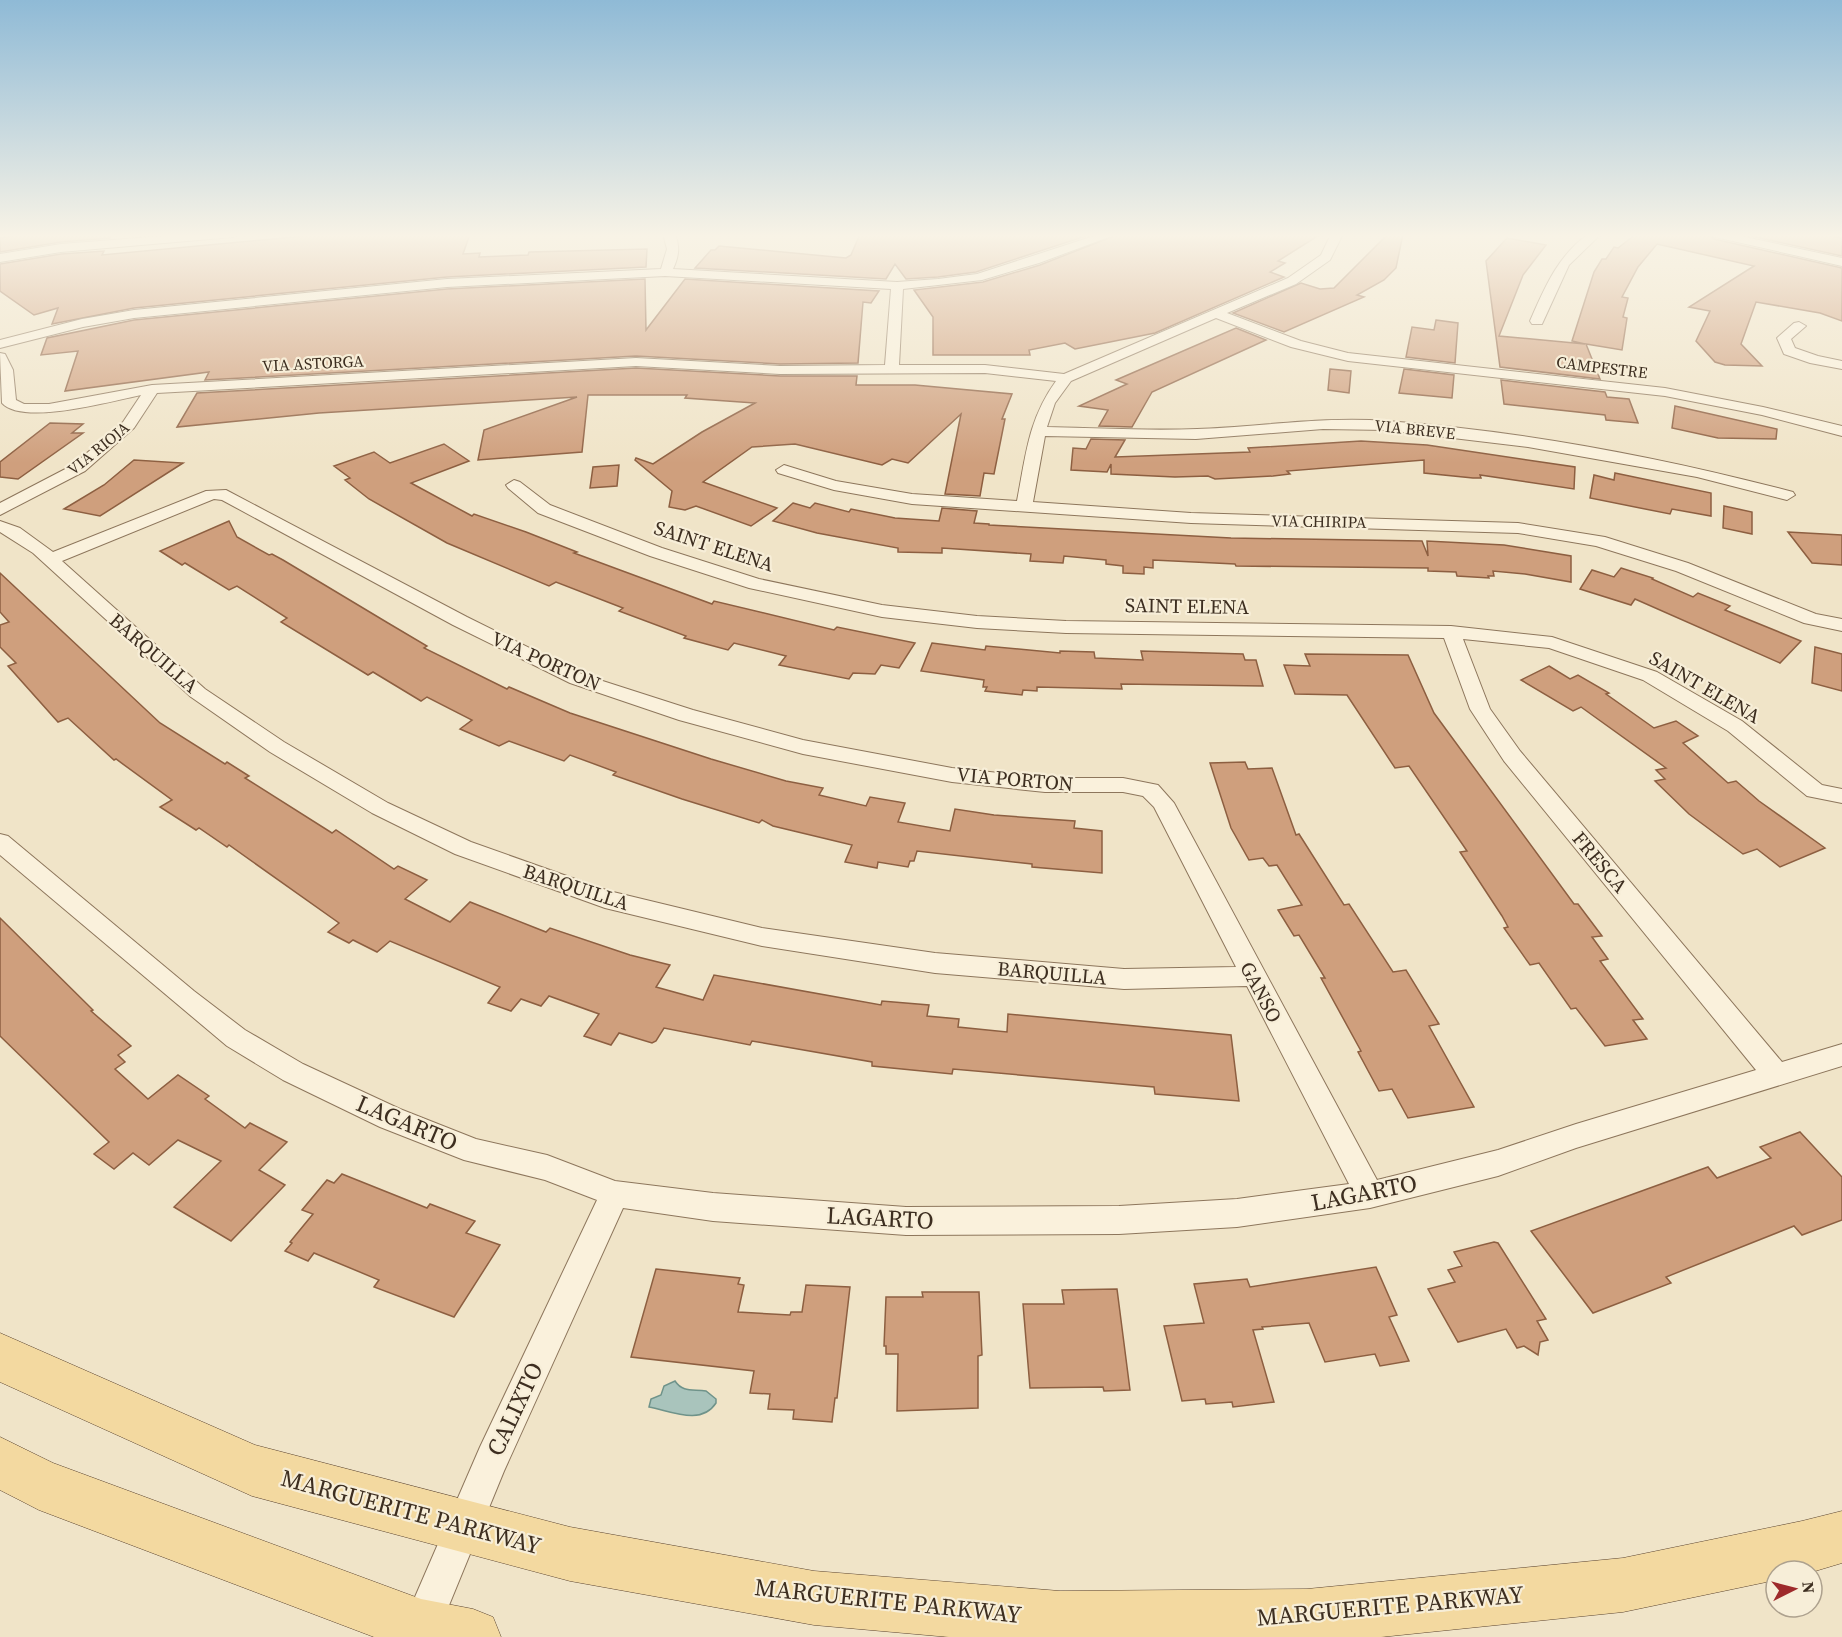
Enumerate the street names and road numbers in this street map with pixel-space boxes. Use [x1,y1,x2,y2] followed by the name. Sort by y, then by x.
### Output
[262,349,365,377] street label: VIA ASTORGA
[1555,350,1649,384] street label: CAMPESTRE
[1374,414,1457,444] street label: VIA BREVE
[62,416,134,480] street label: VIA RIOJA
[1271,509,1367,533] street label: VIA CHIRIPA
[651,513,778,579] street label: SAINT ELENA
[1125,591,1250,621] street label: SAINT ELENA
[103,606,205,700] street label: BARQUILLA
[487,624,605,698] street label: VIA PORTON
[1644,644,1766,731] street label: SAINT ELENA
[956,760,1074,798] street label: VIA PORTON
[1566,825,1635,899] street label: FRESCA
[519,857,633,917] street label: BARQUILLA
[996,954,1109,992] street label: BARQUILLA
[1233,957,1289,1027] street label: GANSO
[351,1086,463,1159] street label: LAGARTO
[1308,1166,1420,1219] street label: LAGARTO
[826,1198,934,1237] street label: LAGARTO
[478,1356,551,1461] street label: CALIXTO
[277,1461,545,1562] street label: MARGUERITE PARKWAY
[753,1570,1023,1631] street label: MARGUERITE PARKWAY
[1255,1577,1525,1634] street label: MARGUERITE PARKWAY

